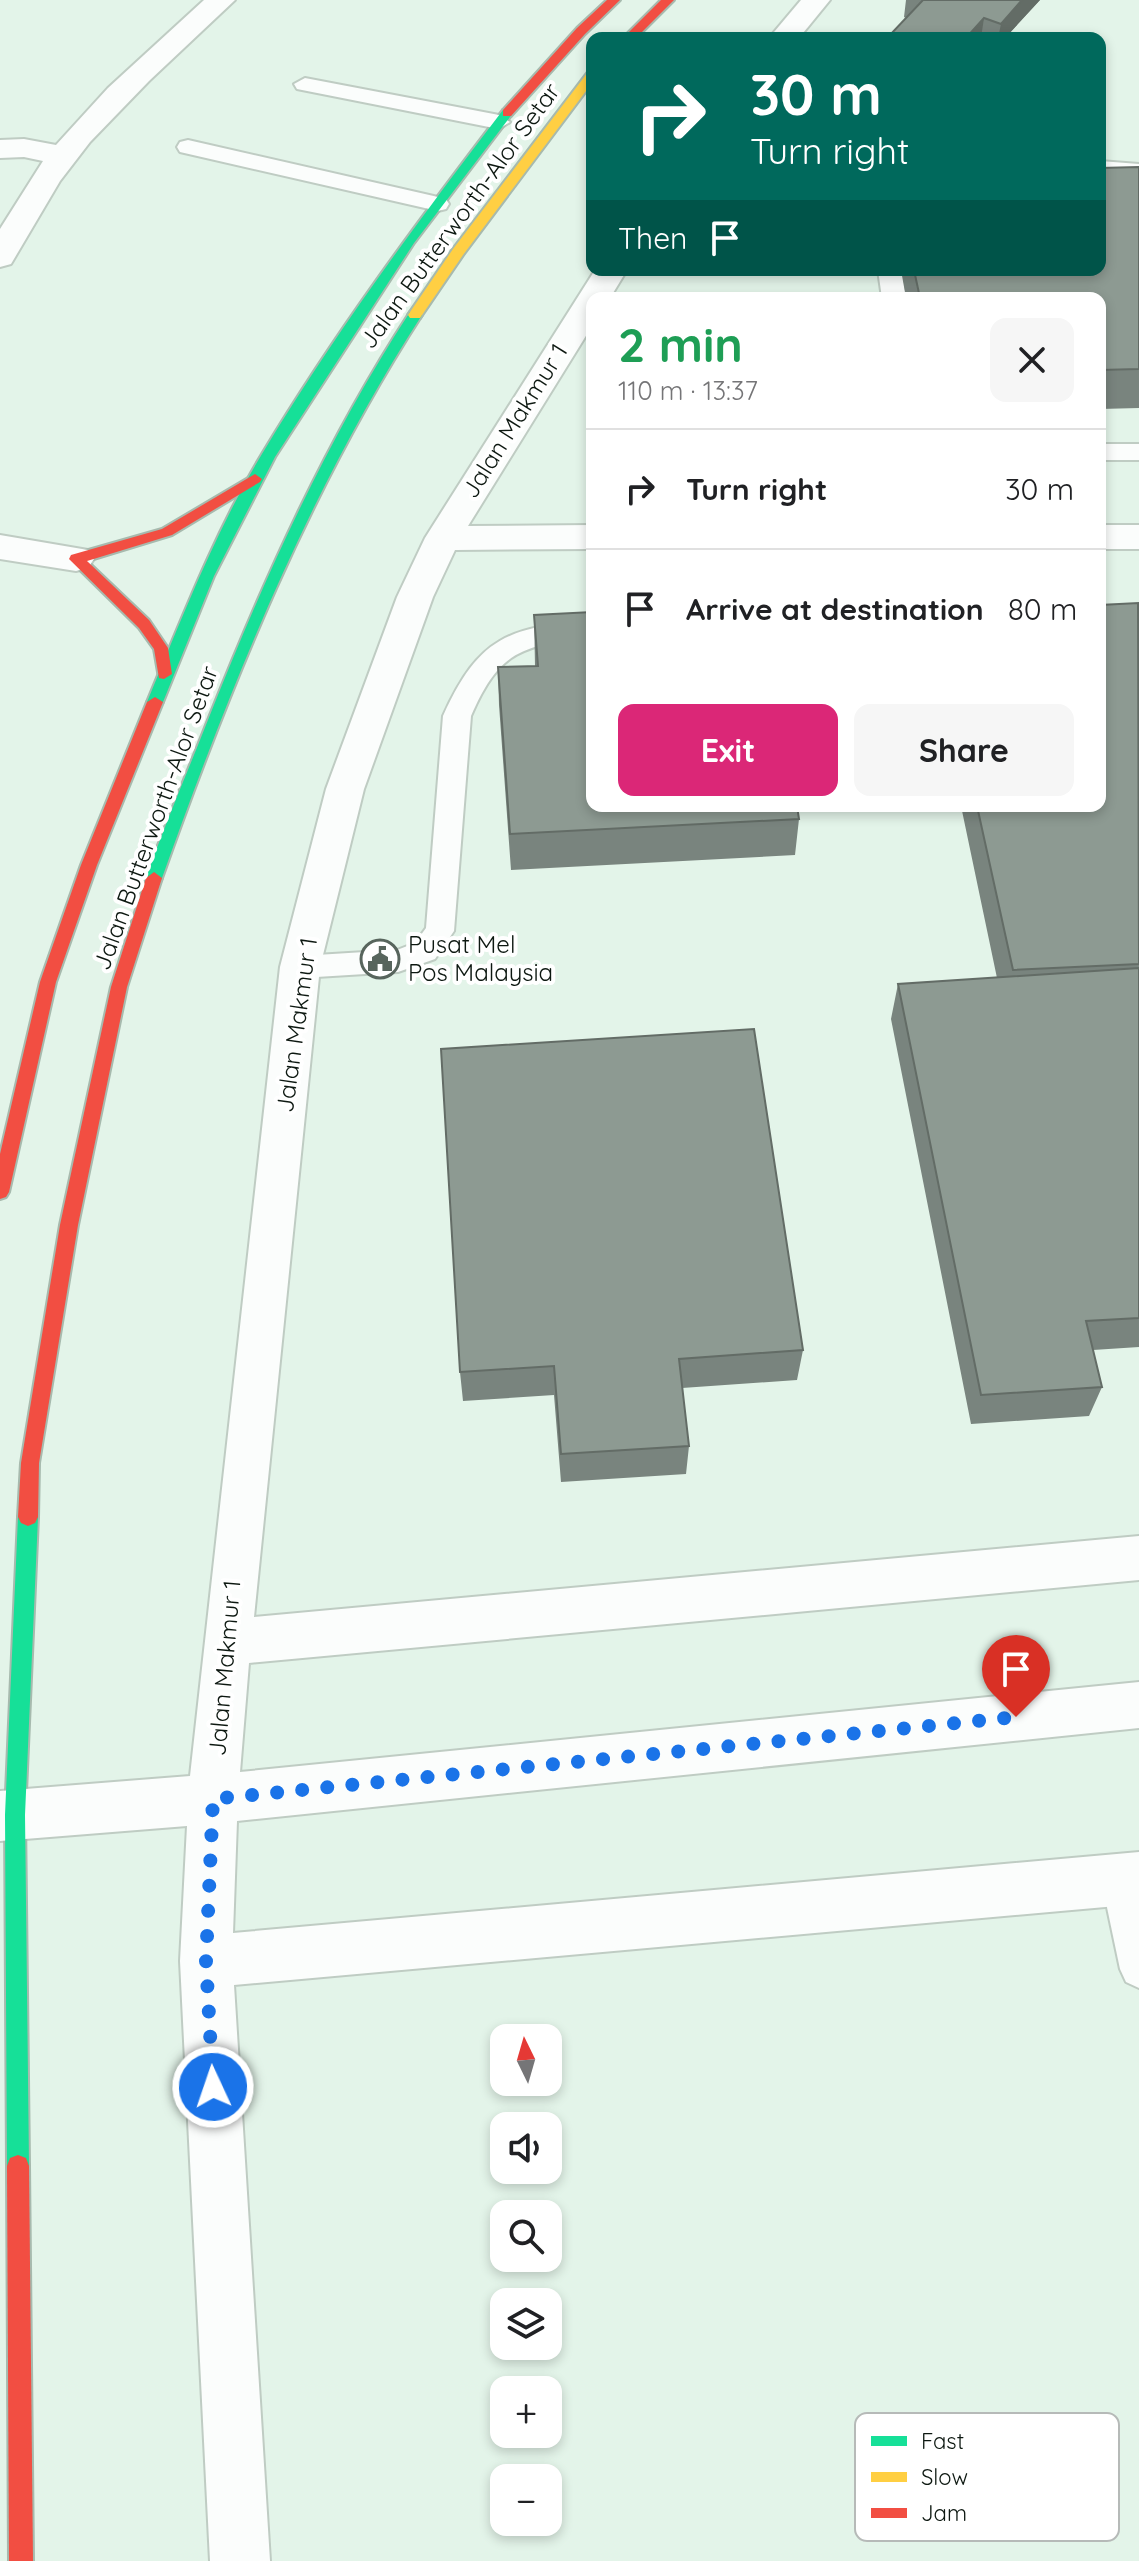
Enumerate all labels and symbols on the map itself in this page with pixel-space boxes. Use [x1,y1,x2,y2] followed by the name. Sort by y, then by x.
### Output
[353,77,566,354] street label: Jalan Butterworth-Alor Setar
[455,338,574,503] street label: Jalan Makmur 1
[86,662,224,974] street label: Jalan Butterworth-Alor Setar
[408,929,553,987] place label: Pusat Mel Pos Malaysia
[269,936,323,1114] street label: Jalan Makmur 1
[359,938,401,980] public building icon: Pusat Mel Pos Malaysia
[201,1579,247,1757] street label: Jalan Makmur 1
[982,1635,1050,1717] pin
[490,2024,562,2096] north arrow
[171,2045,255,2129] position arrow
[855,2413,1119,2541] legend
[921,2427,964,2455] text: Fast
[921,2463,968,2491] text: Slow
[921,2499,967,2527] text: Jam

